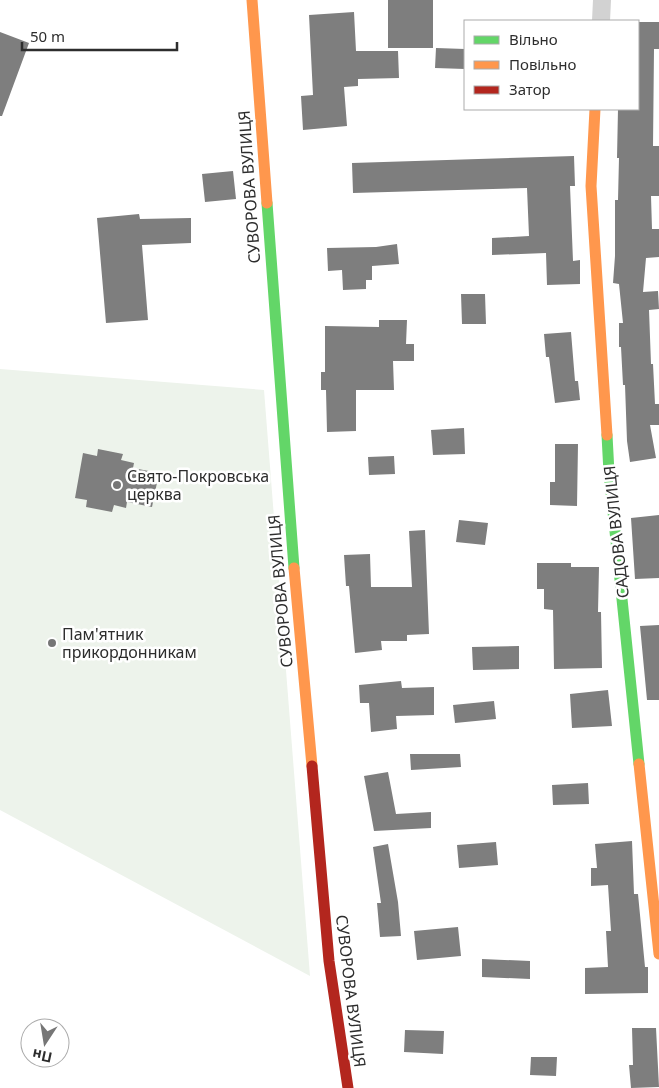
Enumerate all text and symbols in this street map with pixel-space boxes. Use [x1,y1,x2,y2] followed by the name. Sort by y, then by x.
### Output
[22,20,178,52] scale bar
[464,20,639,110] legend
[30,26,65,46] text: 50 m
[509,29,558,49] text: Вільно
[509,54,576,74] text: Повільно
[509,79,551,99] text: Затор
[233,110,265,264] street label: СУВОРОВА ВУЛИЦЯ
[127,465,269,505] place label: Свято-Покровська церква
[598,465,634,599] street label: САДОВА ВУЛИЦЯ
[111,479,123,491] marker: Свято-Покровська церква
[262,514,298,668] street label: СУВОРОВА ВУЛИЦЯ
[62,623,197,663] place label: Пам'ятник прикордонникам
[46,637,58,649] marker: Пам'ятник прикордонникам
[331,914,371,1068] street label: СУВОРОВА ВУЛИЦЯ
[20,1018,70,1068] north arrow
[31,1045,54,1068] text: Пн

